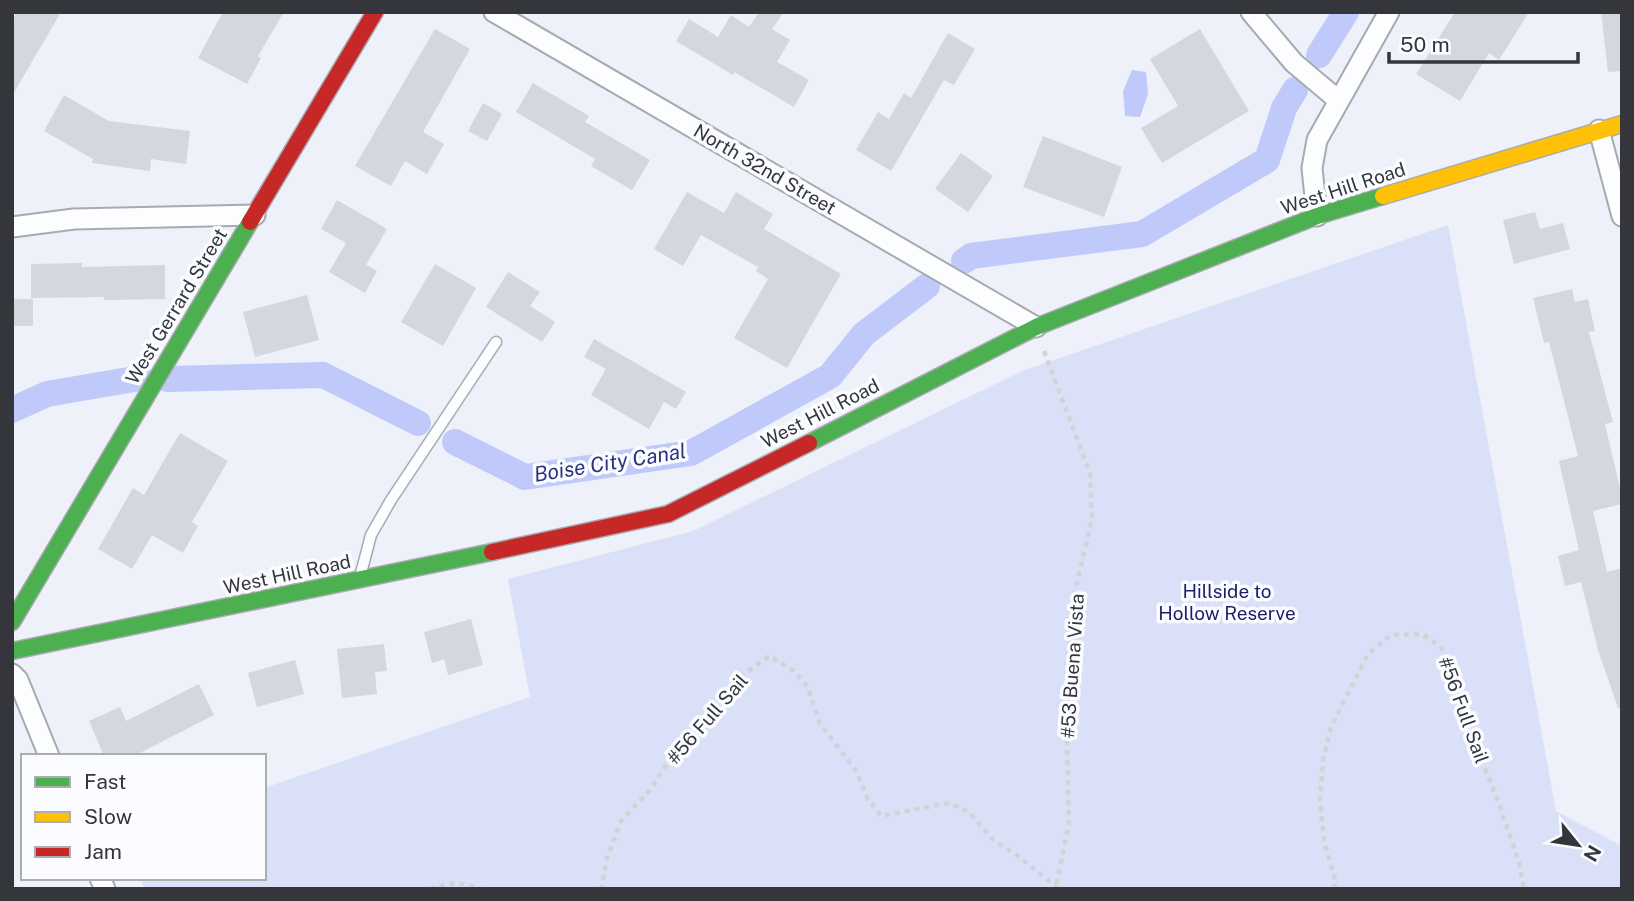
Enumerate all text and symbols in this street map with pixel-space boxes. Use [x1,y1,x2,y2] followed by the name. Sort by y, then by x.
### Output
[1389,21,1578,65] scale bar
[1400,32,1450,57] text: 50 m
[690,119,840,219] street label: North 32nd Street
[1278,158,1408,218] street label: West Hill Road
[121,224,231,388] street label: West Gerrard Street
[757,374,883,452] street label: West Hill Road
[532,438,688,487] water label: Boise City Canal
[221,550,353,598] street label: West Hill Road
[1158,580,1296,624] park label: Hillside to Hollow Reserve
[1056,593,1088,739] street label: #53 Buena Vista
[1435,654,1493,766] street label: #56 Full Sail
[662,670,752,768] street label: #56 Full Sail
[21,754,266,880] legend
[84,769,126,794] text: Fast
[84,804,132,829] text: Slow
[1543,810,1613,880] north arrow
[84,839,122,864] text: Jam
[1579,842,1606,865] text: N

